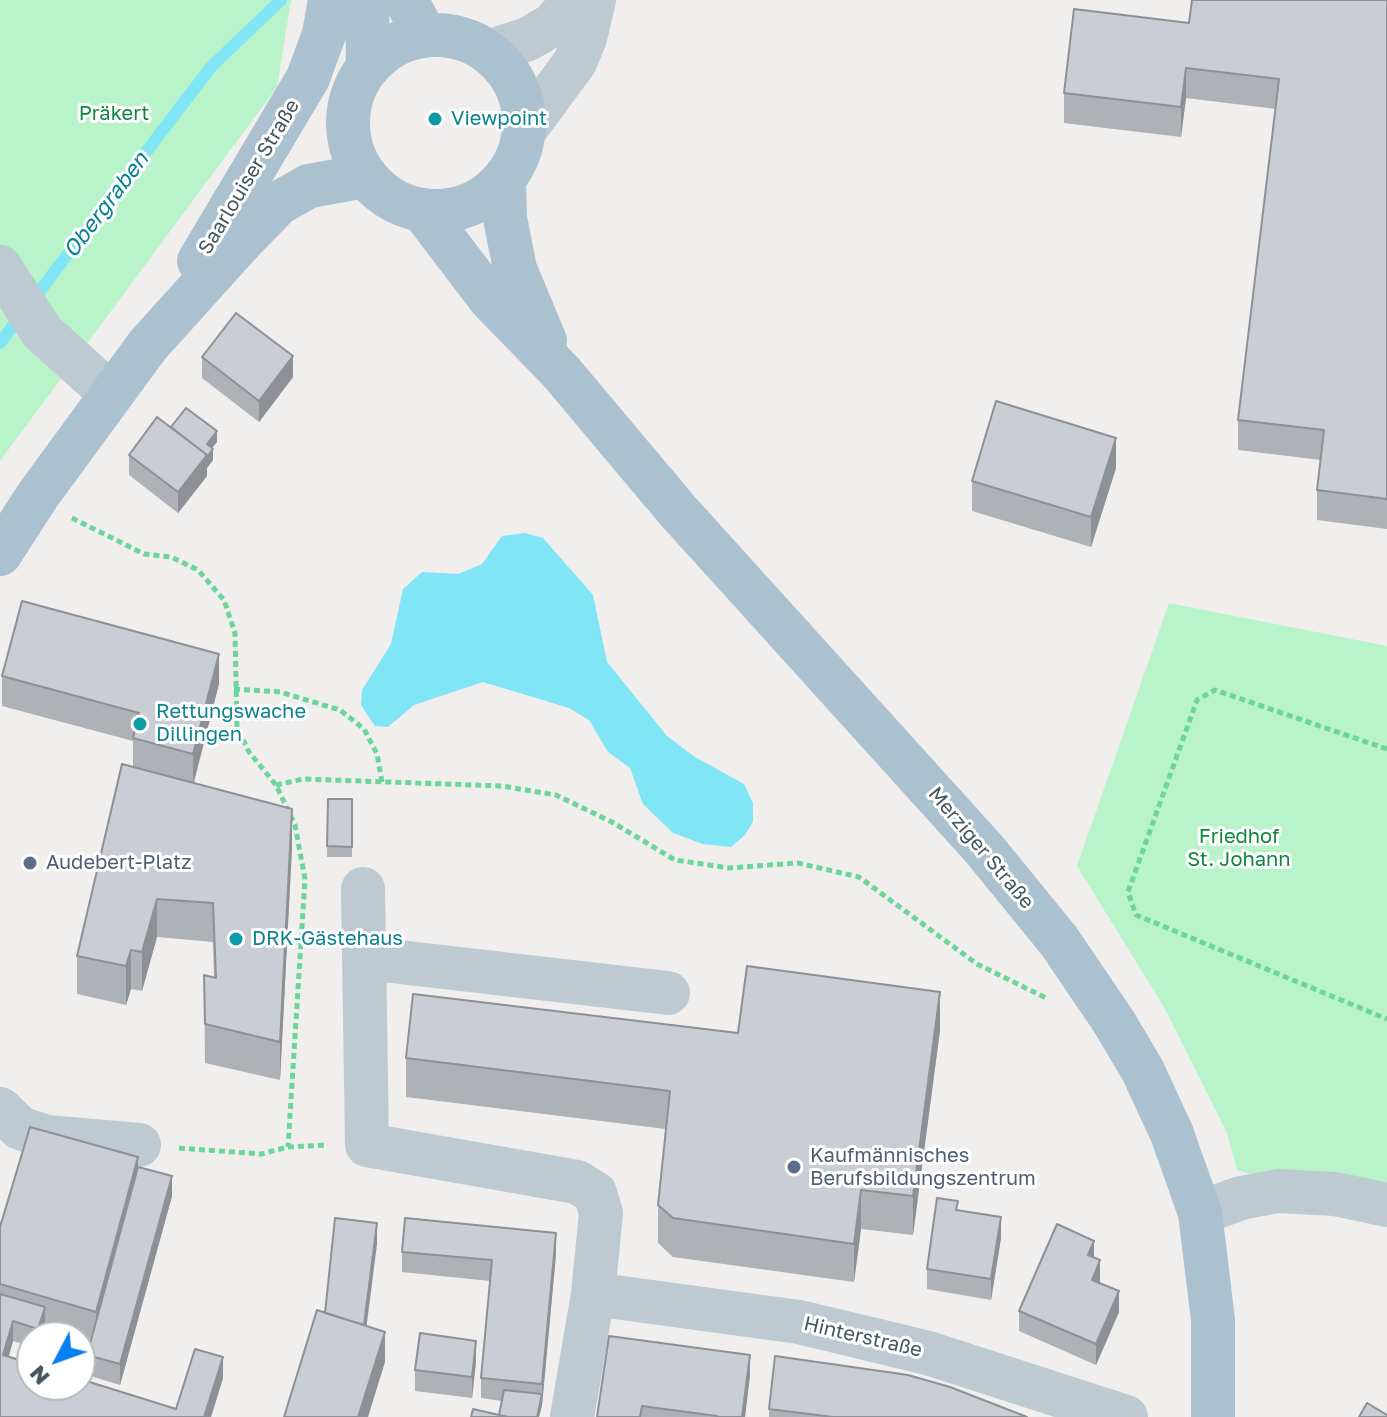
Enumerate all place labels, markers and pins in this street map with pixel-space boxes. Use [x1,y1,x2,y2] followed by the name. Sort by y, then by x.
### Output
[451,107,547,131] place label: Viewpoint
[426,110,444,128] marker: Viewpoint
[156,700,306,747] place label: Rettungswache Dillingen
[131,715,149,733] marker: Rettungswache Dillingen
[46,851,191,875] place label: Audebert-Platz
[21,854,39,872] marker: Audebert-Platz
[252,927,403,951] place label: DRK-Gästehaus
[227,930,245,948] marker: DRK-Gästehaus
[810,1144,1036,1191] place label: Kaufmännisches Berufsbildungszentrum
[785,1158,803,1176] marker: Kaufmännisches Berufsbildungszentrum

